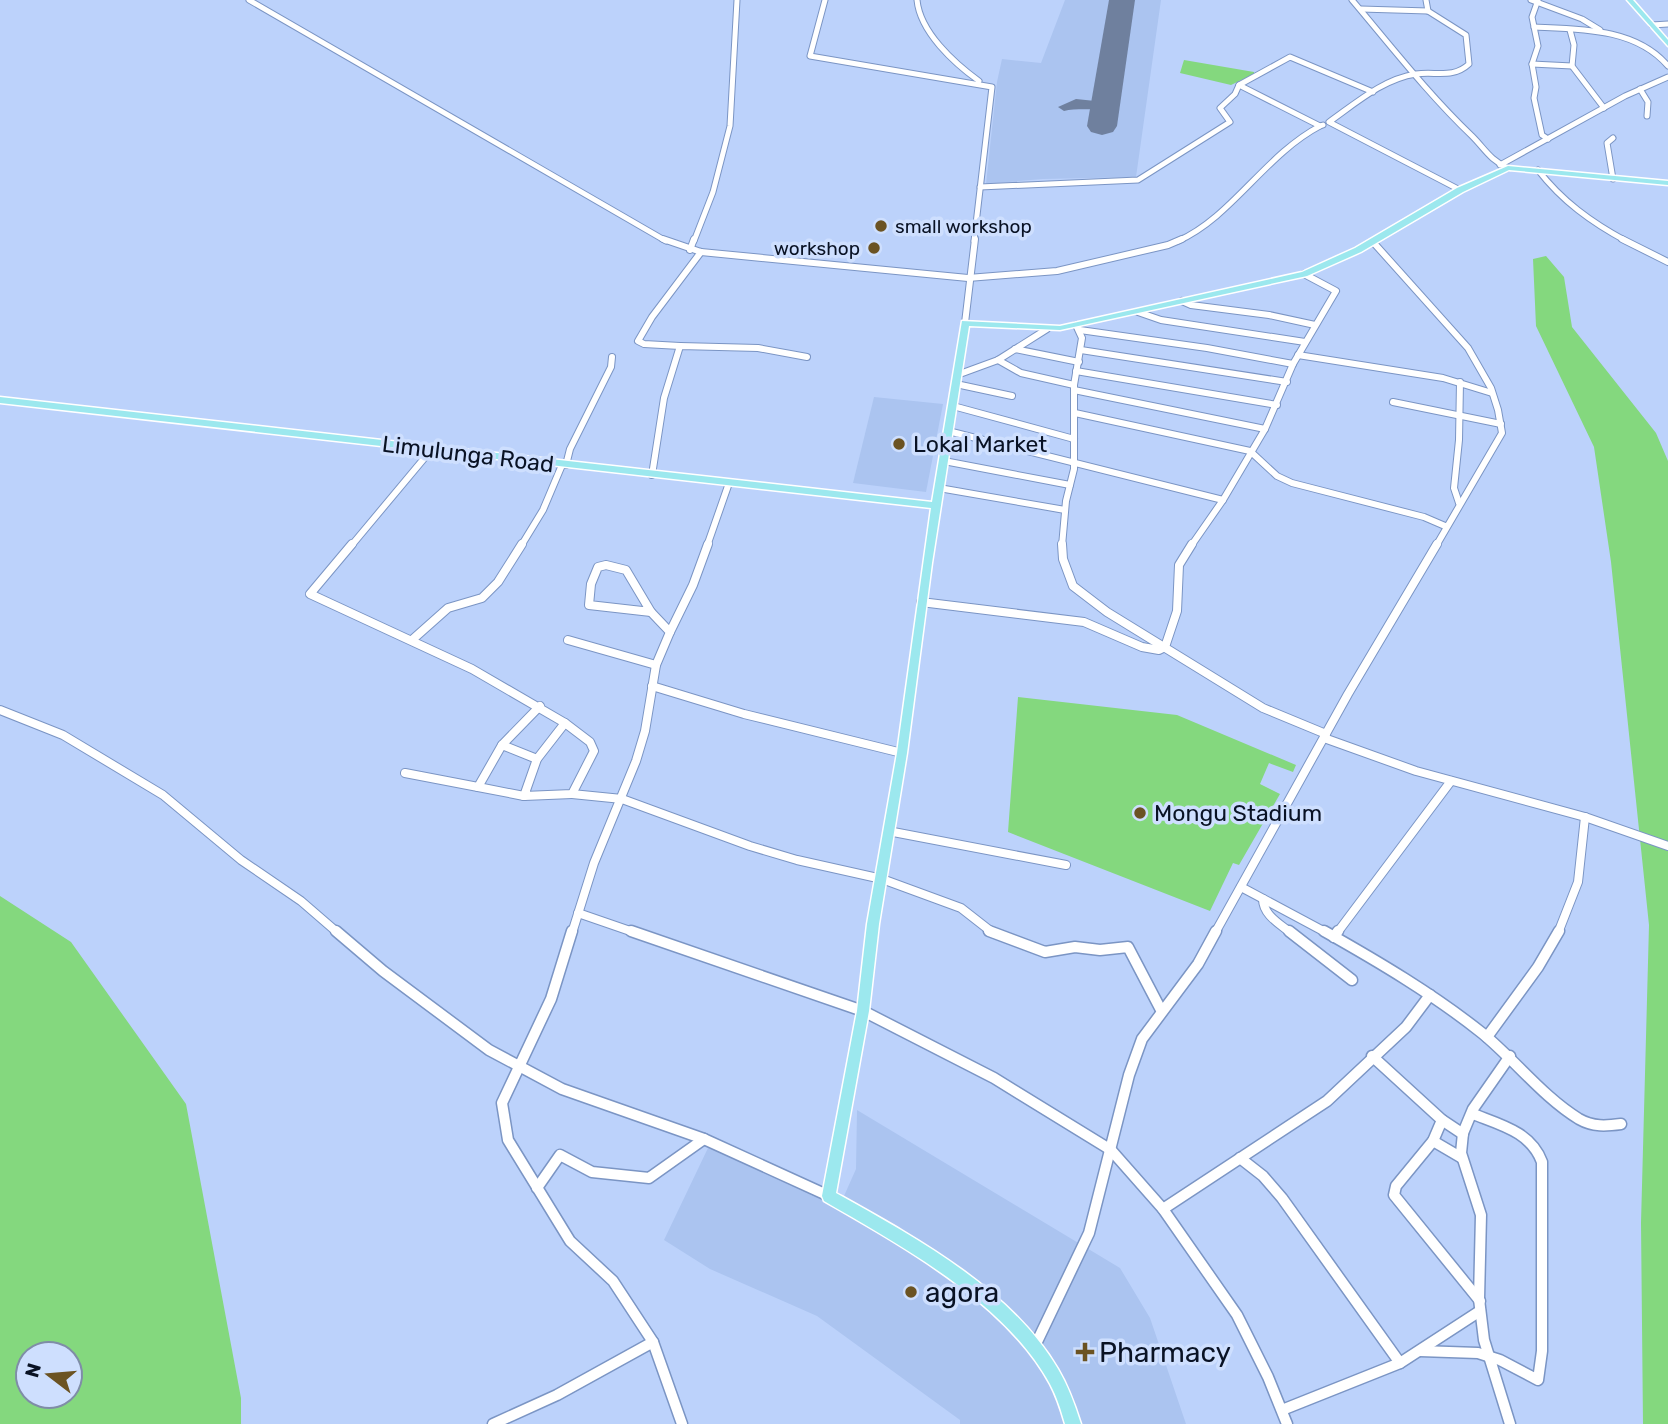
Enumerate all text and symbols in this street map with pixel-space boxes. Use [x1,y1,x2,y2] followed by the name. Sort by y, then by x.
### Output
[895,215,1032,238] place label: small workshop
[873,218,889,234] marker: small workshop
[774,237,860,260] place label: workshop
[866,240,882,256] marker: workshop
[381,430,555,478] street label: Limulunga Road
[913,430,1047,458] place label: Lokal Market
[891,436,907,452] marker: Lokal Market
[1154,799,1322,827] place label: Mongu Stadium
[1132,805,1148,821] marker: Mongu Stadium
[925,1276,999,1309] place label: agora
[903,1284,919,1300] marker: agora
[1099,1336,1231,1369] place label: Pharmacy
[14,1340,84,1410] north arrow
[1077,1344,1093,1360] marker: Pharmacy
[20,1361,46,1380] text: N

